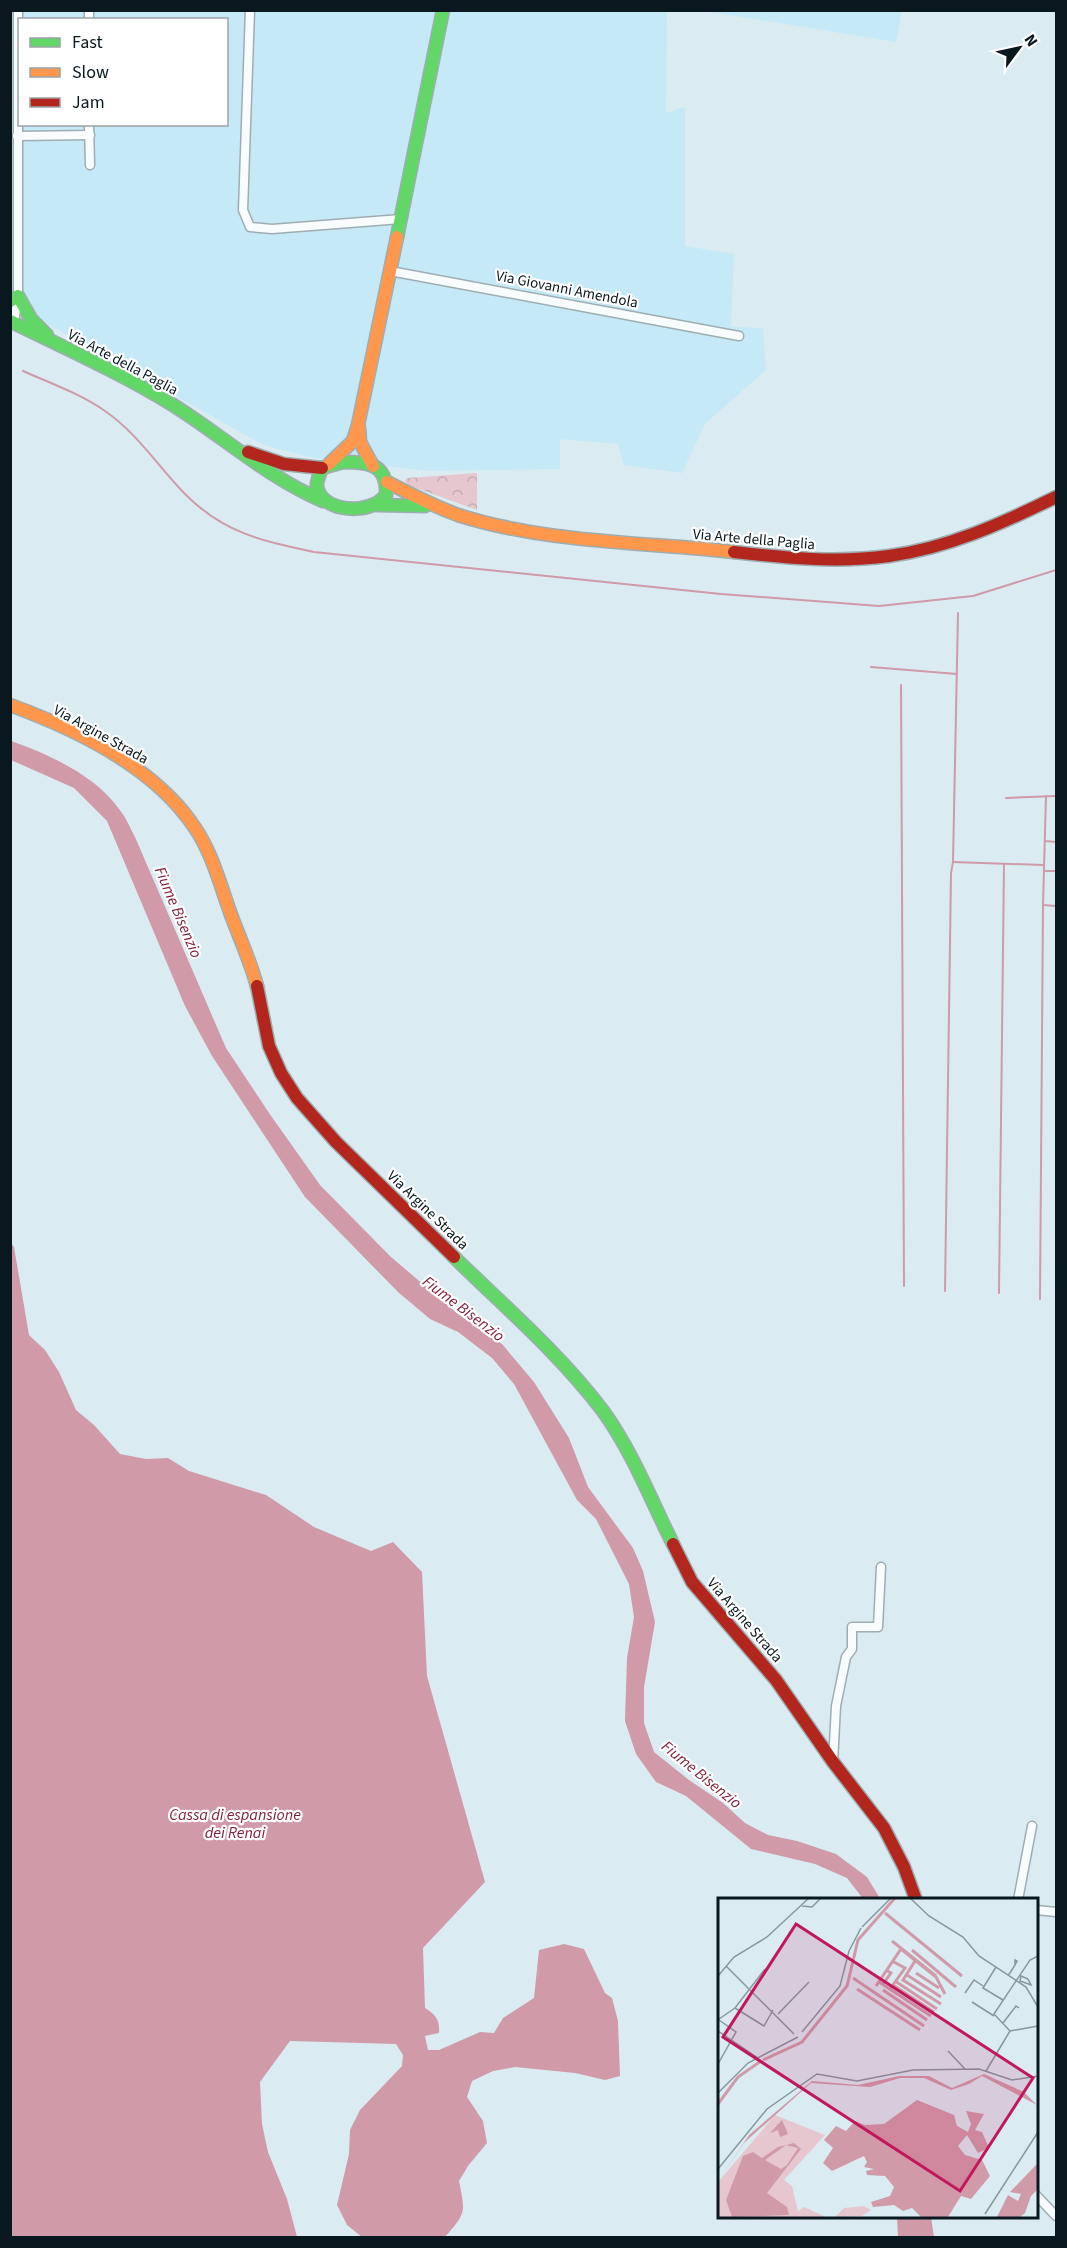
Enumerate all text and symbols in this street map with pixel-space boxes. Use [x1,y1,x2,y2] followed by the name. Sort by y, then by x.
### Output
[18,18,228,126] legend
[989,18,1049,78] north arrow
[72,30,103,55] text: Fast
[1019,30,1043,51] text: N
[72,60,109,85] text: Slow
[72,90,105,115] text: Jam
[494,265,640,314] street label: Via Giovanni Amendola
[64,324,182,401] street label: Via Arte della Paglia
[692,524,816,555] street label: Via Arte della Paglia
[49,700,152,769] street label: Via Argine Strada
[149,863,207,962] water label: Fiume Bisenzio
[382,1166,473,1255] street label: Via Argine Strada
[418,1271,509,1347] water label: Fiume Bisenzio
[702,1573,787,1667] street label: Via Argine Strada
[657,1736,746,1814] water label: Fiume Bisenzio
[169,1804,301,1844] water label: Cassa di espansione dei Renai
[718,1898,1037,2218] inset map

